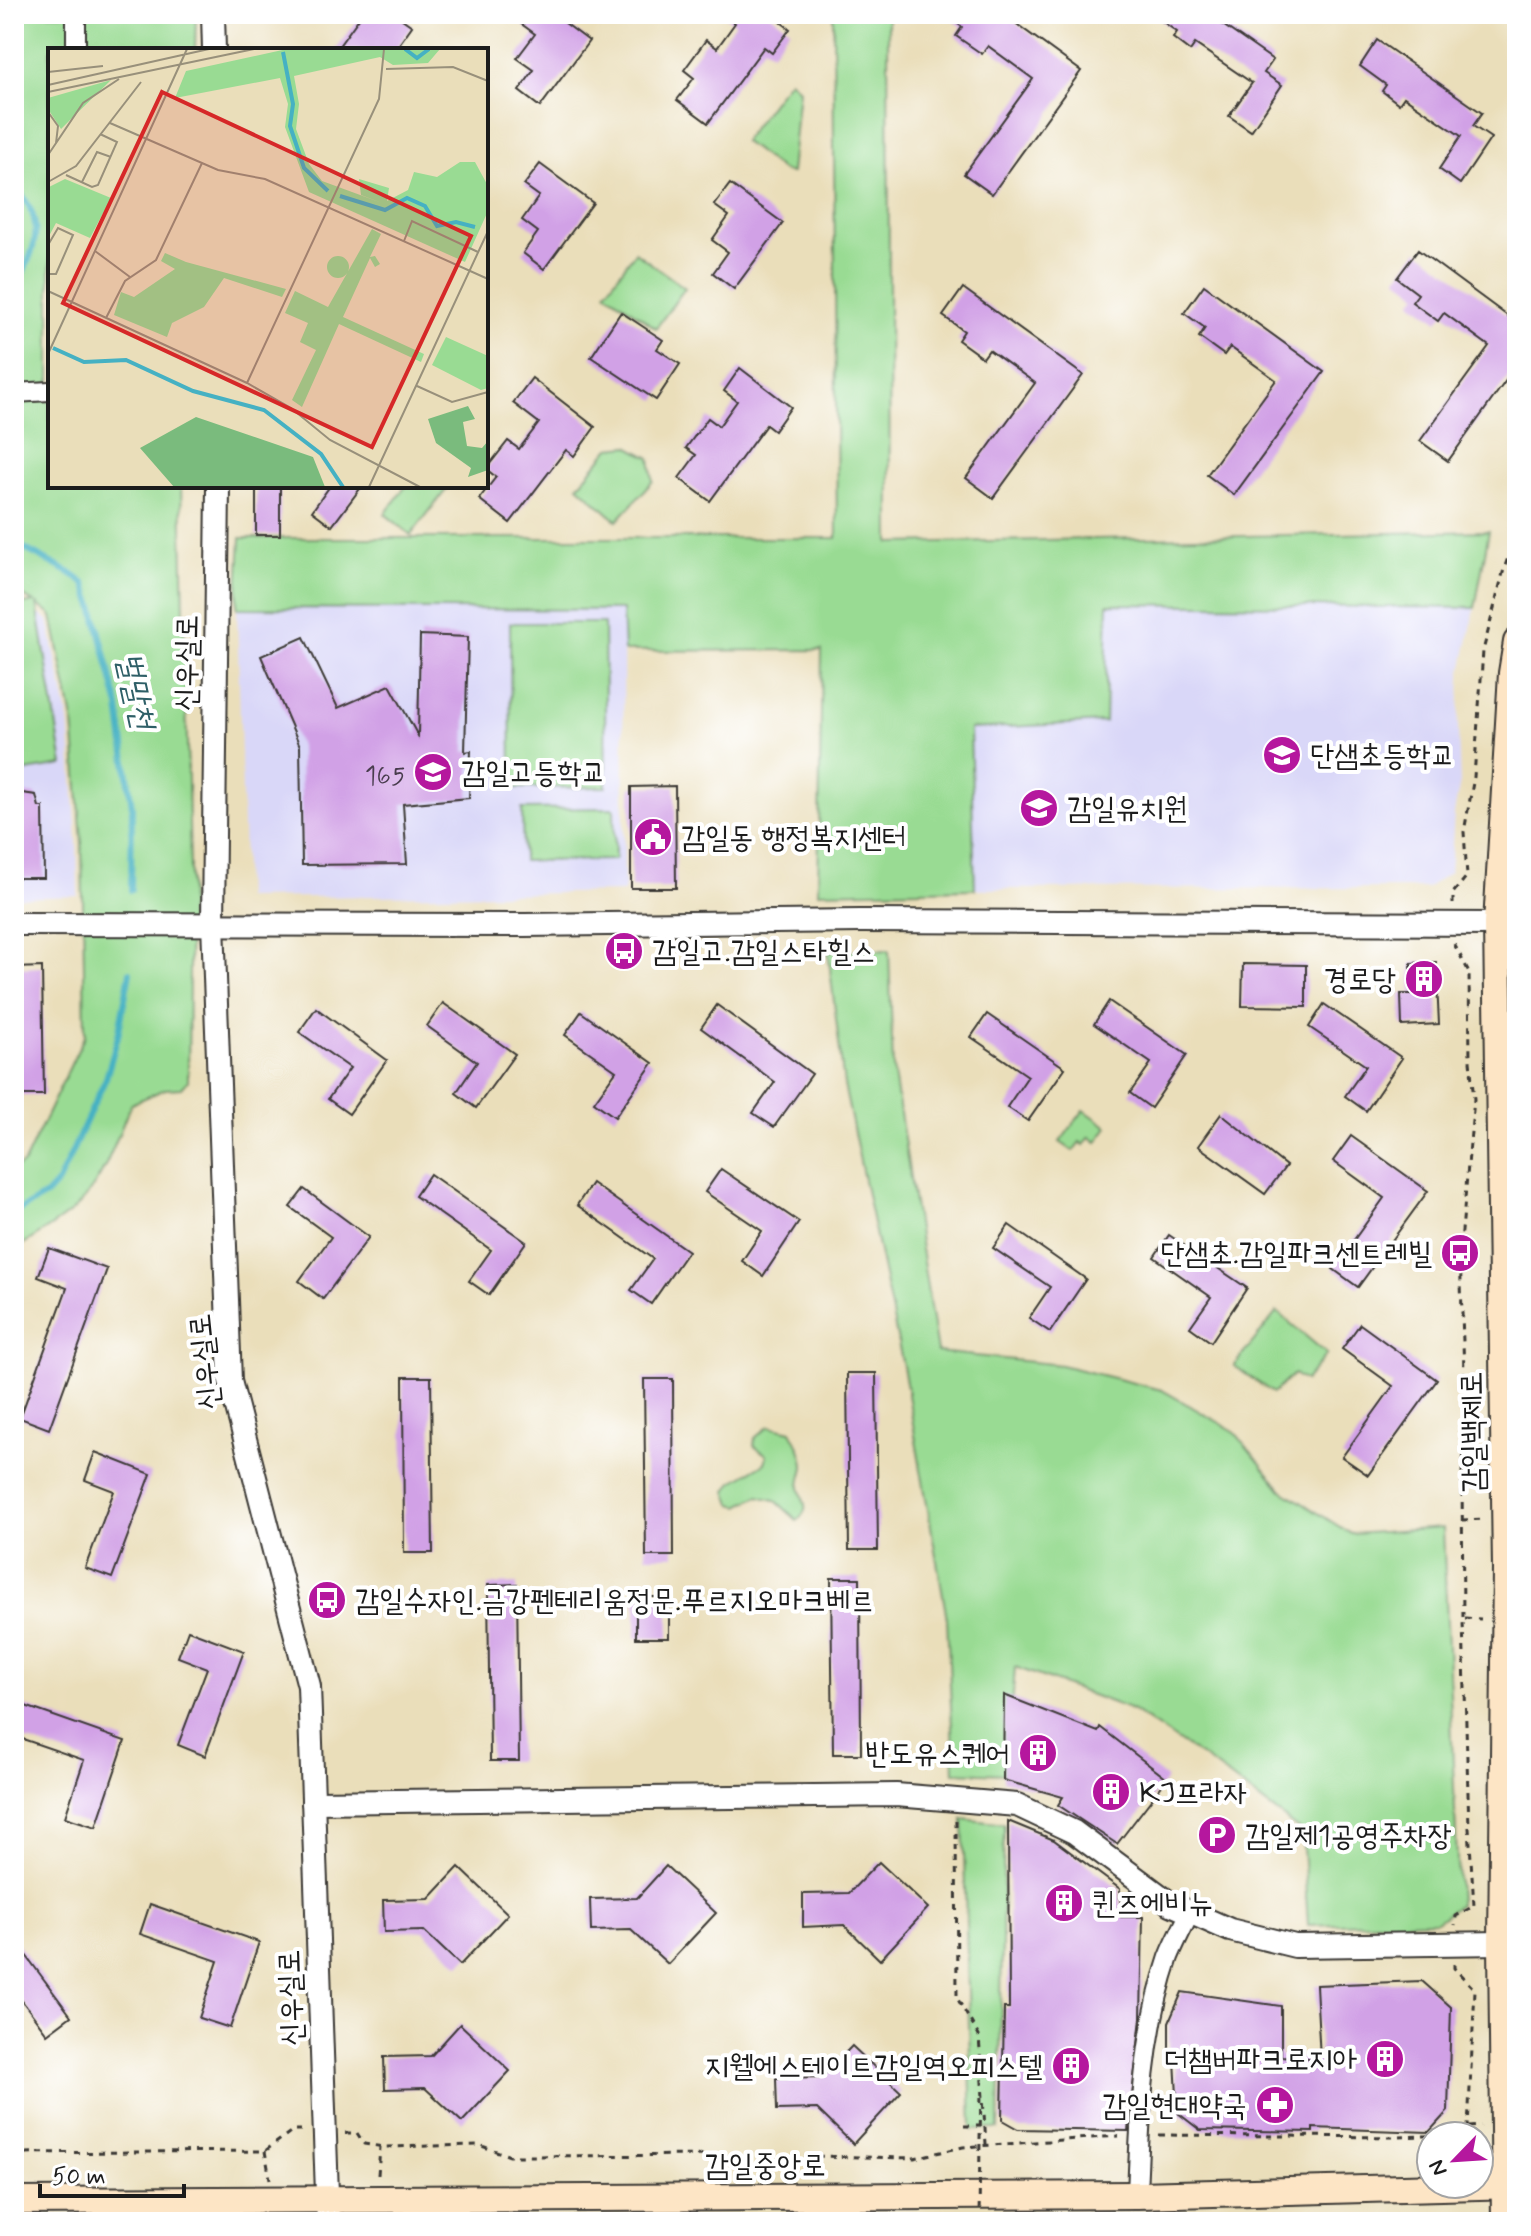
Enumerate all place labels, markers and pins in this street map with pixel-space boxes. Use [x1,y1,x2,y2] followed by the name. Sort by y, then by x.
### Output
[1261,734,1303,776] school or university icon: 단샘초등학교
[1310,737,1455,776] place label: 단샘초등학교
[412,751,454,793] school or university icon: 감일고등학교
[461,754,606,793] place label: 감일고등학교
[1018,787,1060,829] school or university icon: 감일유치원
[1067,790,1188,829] place label: 감일유치원
[632,816,674,858] public building icon: 감일동 행정복지센터
[681,819,906,858] place label: 감일동 행정복지센터
[603,930,645,972] bus stop icon: 감일고.감일스타힐스
[652,933,876,972] place label: 감일고.감일스타힐스
[1403,958,1445,1000] building icon: 경로당
[1324,961,1396,1000] place label: 경로당
[1439,1232,1481,1274] bus stop icon: 단샘초.감일파크센트레빌
[1160,1235,1432,1274] place label: 단샘초.감일파크센트레빌
[306,1579,348,1621] bus stop icon: 감일수자인.금강펜테리움정문.푸르지오마크베르
[355,1582,874,1621] place label: 감일수자인.금강펜테리움정문.푸르지오마크베르
[1017,1732,1059,1774] building icon: 반도유스퀘어
[865,1735,1010,1774] place label: 반도유스퀘어
[1090,1771,1132,1813] building icon: KJ프라자
[1139,1774,1248,1813] place label: KJ프라자
[1196,1814,1238,1856] parking icon: 감일제1공영주차장
[1245,1817,1452,1856] place label: 감일제1공영주차장
[1043,1882,1085,1924] building icon: 퀸즈에비뉴
[1092,1885,1213,1924] place label: 퀸즈에비뉴
[1364,2038,1406,2080] building icon: 더챔버파크로지아
[1164,2041,1357,2080] place label: 더챔버파크로지아
[1050,2045,1092,2087] building icon: 지웰에스테이트감일역오피스텔
[705,2048,1043,2087] place label: 지웰에스테이트감일역오피스텔
[1254,2084,1296,2126] pharmacy icon: 감일현대약국
[1102,2087,1247,2126] place label: 감일현대약국

